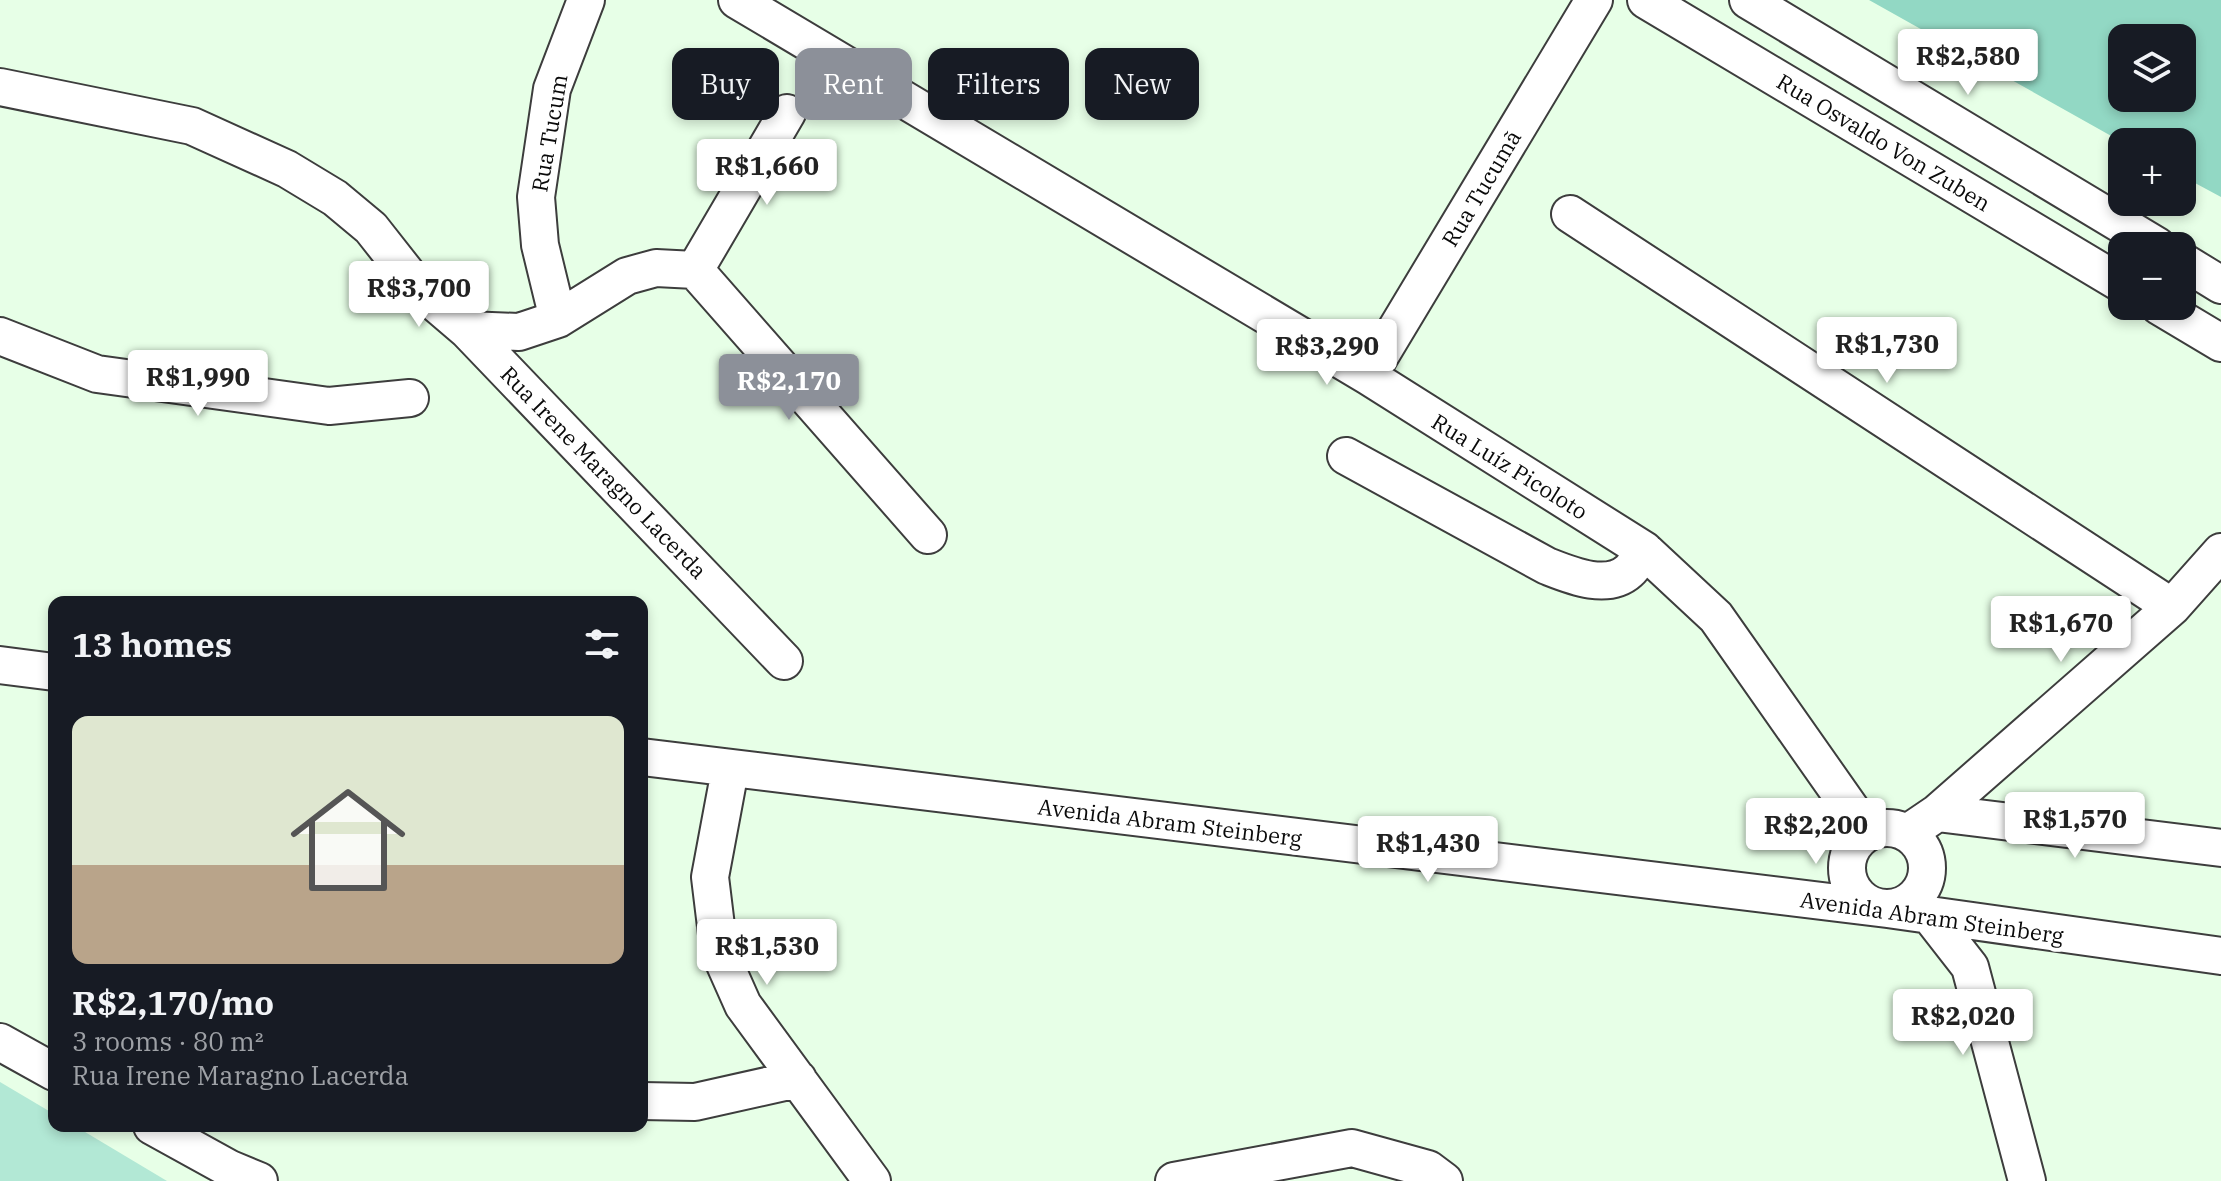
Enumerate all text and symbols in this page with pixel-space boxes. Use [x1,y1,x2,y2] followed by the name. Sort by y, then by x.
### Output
[2108,24,2196,320] map controls
[2108,24,2196,112] button: layers
[1894,29,2042,97] pin: R$2,580
[1916,38,2020,72] text: R$2,580
[672,48,779,120] chip: Buy
[795,48,912,120] chip: Rent
[928,48,1069,120] chip: Filters
[1085,48,1199,120] chip: New
[1772,67,1996,217] street label: Rua Osvaldo Von Zuben
[524,72,574,194] street label: Rua Tucum
[1435,124,1527,252] street label: Rua Tucumã
[2108,128,2196,216] button: +
[693,139,841,207] pin: R$1,660
[715,148,819,182] text: R$1,660
[2108,232,2196,320] button: −
[345,261,493,329] pin: R$3,700
[367,270,471,304] text: R$3,700
[1813,317,1961,385] pin: R$1,730
[1253,319,1401,387] pin: R$3,290
[1835,326,1939,360] text: R$1,730
[1275,328,1379,362] text: R$3,290
[124,350,272,418] pin: R$1,990
[715,354,863,422] pin: R$2,170
[146,359,250,393] text: R$1,990
[495,359,713,585] street label: Rua Irene Maragno Lacerda
[737,363,841,397] text: R$2,170
[1427,406,1593,526] street label: Rua Luíz Picoloto
[1987,596,2135,664] pin: R$1,670
[2009,605,2113,639] text: R$1,670
[72,622,232,666] text: 13 homes
[580,622,624,666] icon: filters
[276,768,420,912] icon: home
[1036,791,1304,853] street label: Avenida Abram Steinberg
[2001,792,2149,860] pin: R$1,570
[1742,798,1890,866] pin: R$2,200
[2023,801,2127,835] text: R$1,570
[1764,807,1868,841] text: R$2,200
[1354,816,1502,884] pin: R$1,430
[1376,825,1480,859] text: R$1,430
[1798,884,2066,950] street label: Avenida Abram Steinberg
[693,919,841,987] pin: R$1,530
[715,928,819,962] text: R$1,530
[72,980,274,1024] text: R$2,170/mo
[1889,989,2037,1057] pin: R$2,020
[1911,998,2015,1032] text: R$2,020
[72,1024,264,1058] text: 3 rooms · 80 m²
[72,1058,409,1092] text: Rua Irene Maragno Lacerda

